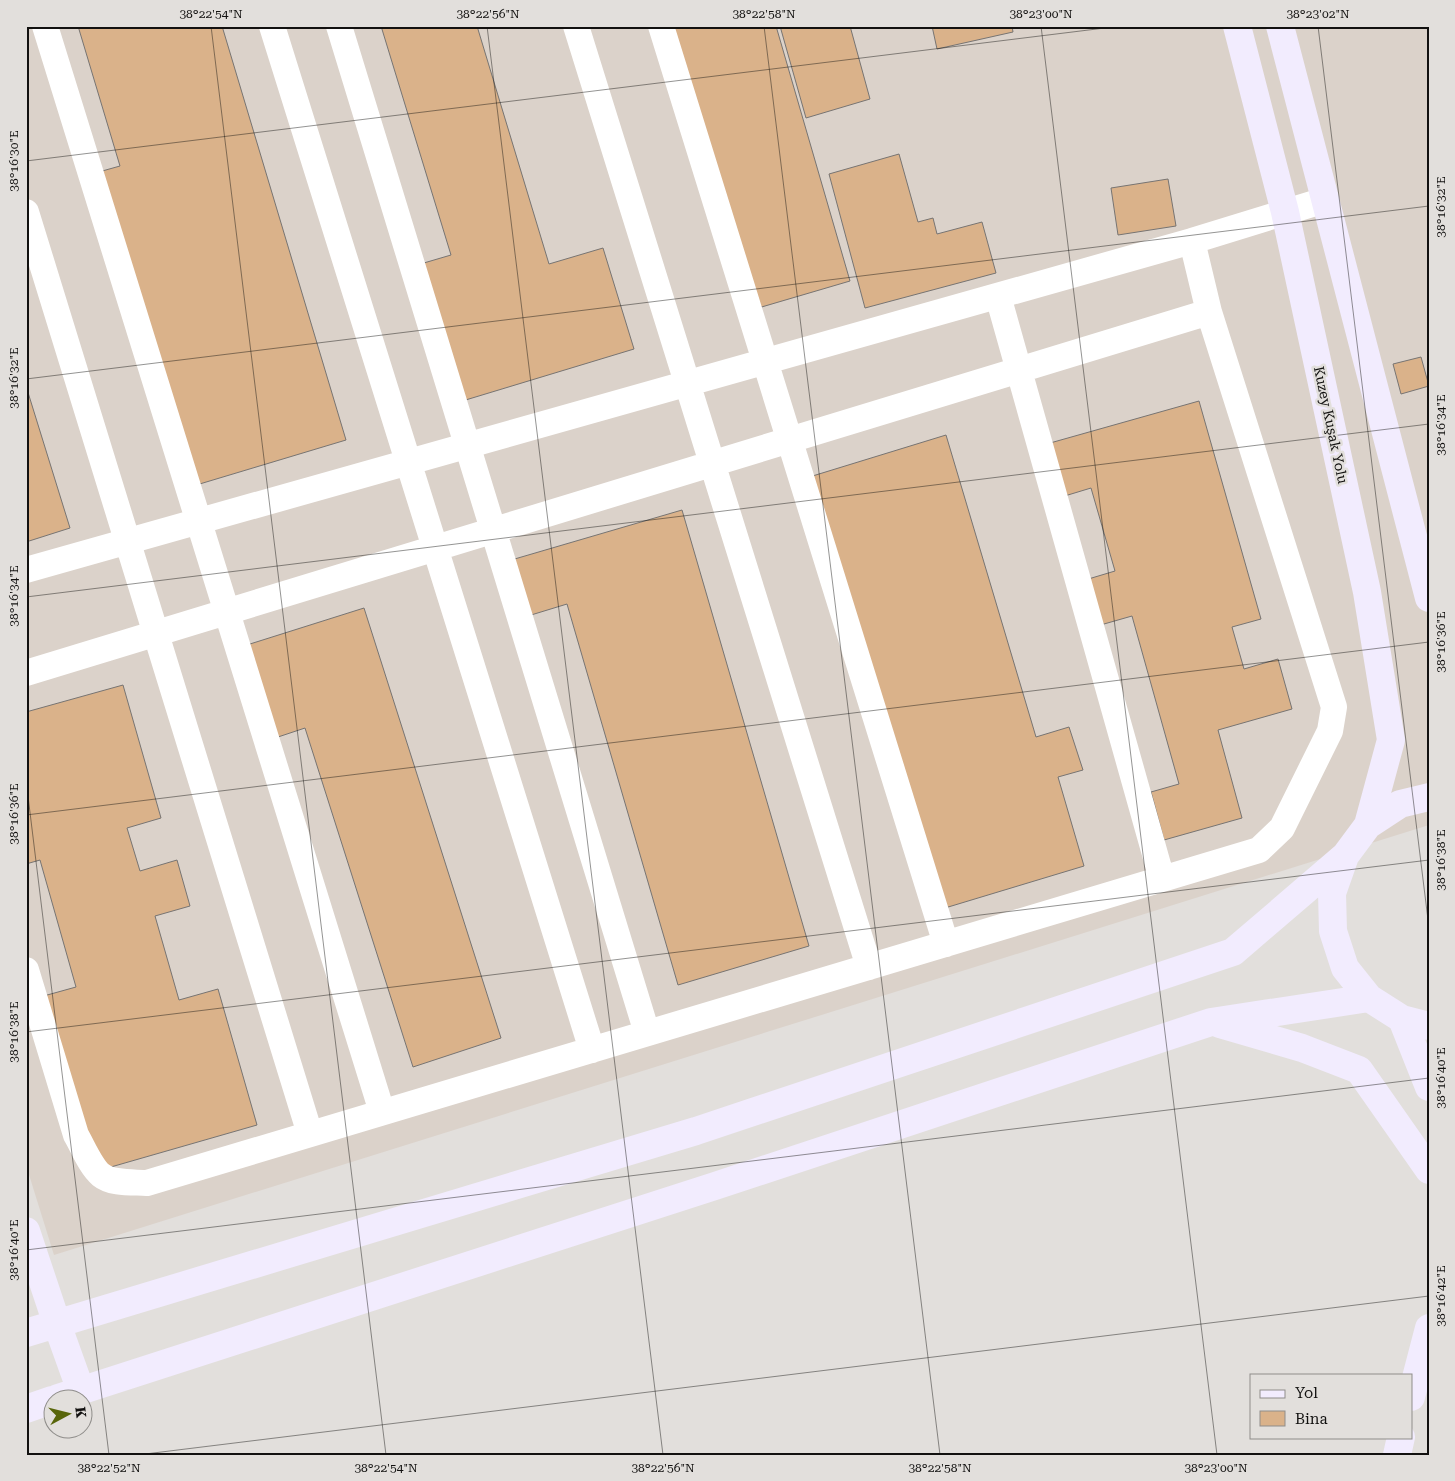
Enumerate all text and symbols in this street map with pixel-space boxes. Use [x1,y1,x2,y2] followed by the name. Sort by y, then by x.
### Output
[179,7,243,21] text: 38°22'54"N
[456,7,520,21] text: 38°22'56"N
[732,7,796,21] text: 38°22'58"N
[1009,7,1073,21] text: 38°23'00"N
[1286,7,1350,21] text: 38°23'02"N
[7,130,21,192] text: 38°16'30"E
[1434,176,1448,238] text: 38°16'32"E
[7,347,21,409] text: 38°16'32"E
[1311,365,1351,485] street label: Kuzey Kuşak Yolu
[1434,394,1448,456] text: 38°16'34"E
[7,565,21,627] text: 38°16'34"E
[1434,611,1448,673] text: 38°16'36"E
[7,783,21,845] text: 38°16'36"E
[1434,829,1448,891] text: 38°16'38"E
[7,1001,21,1063] text: 38°16'38"E
[1434,1047,1448,1109] text: 38°16'40"E
[7,1219,21,1281] text: 38°16'40"E
[1434,1265,1448,1327] text: 38°16'42"E
[1250,1374,1412,1438] legend
[1295,1384,1318,1402] text: Yol
[42,1388,92,1438] north arrow
[72,1406,90,1419] text: K
[1295,1410,1328,1428] text: Bina
[77,1461,141,1475] text: 38°22'52"N
[354,1461,418,1475] text: 38°22'54"N
[631,1461,695,1475] text: 38°22'56"N
[908,1461,972,1475] text: 38°22'58"N
[1184,1461,1248,1475] text: 38°23'00"N

